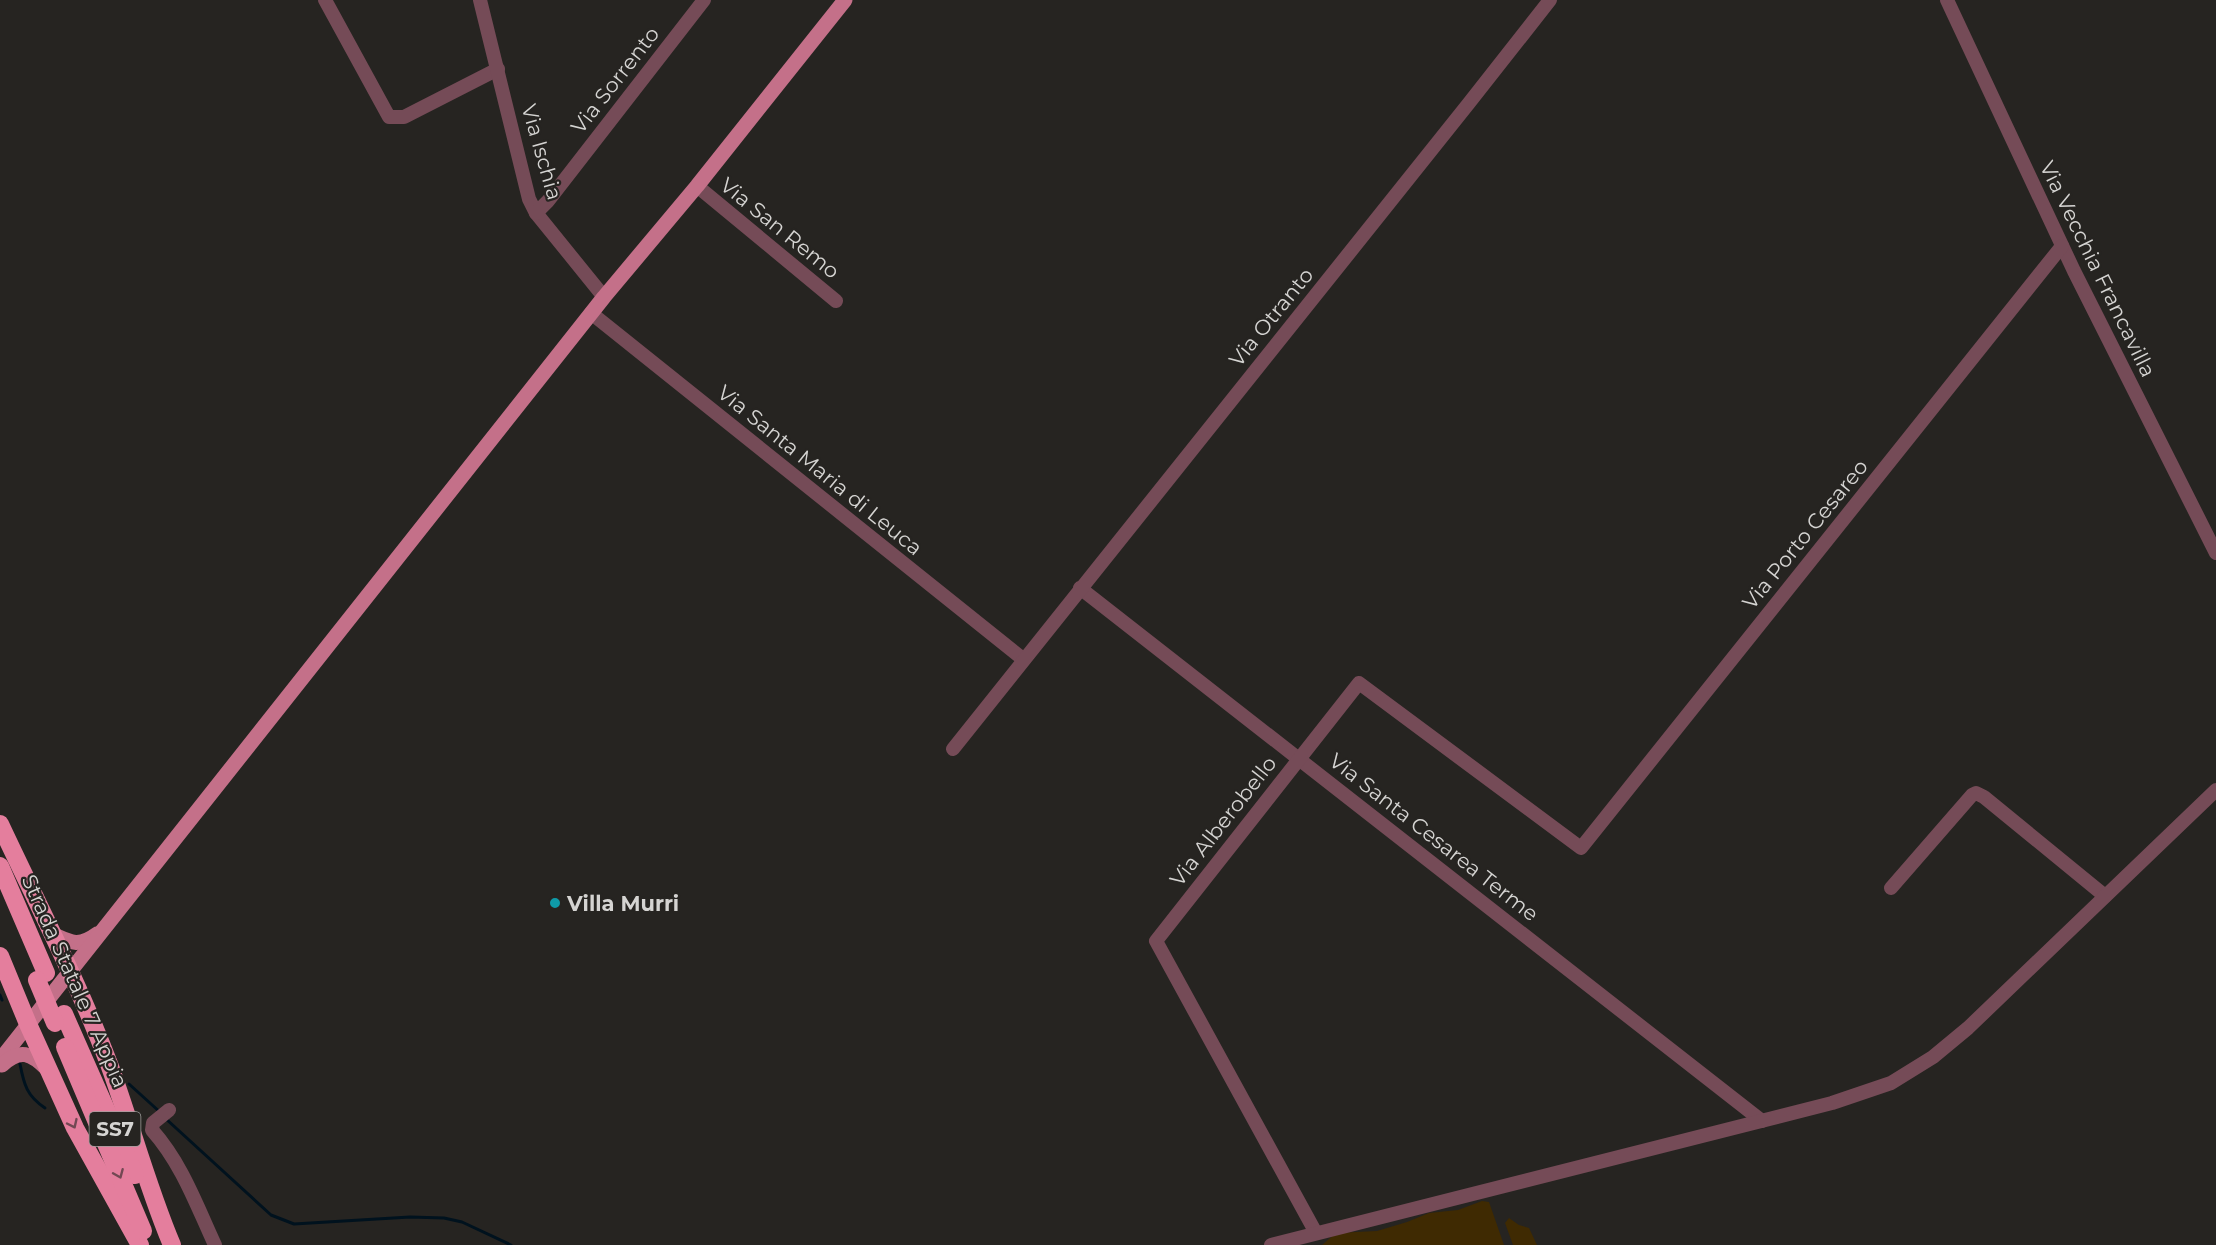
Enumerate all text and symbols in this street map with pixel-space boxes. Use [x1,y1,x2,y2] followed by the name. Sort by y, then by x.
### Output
[566,22,664,138] street label: Via Sorrento
[516,101,568,203] street label: Via Ischia
[2035,157,2161,381] street label: Via Vecchia Francavilla
[715,172,845,284] street label: Via San Remo
[1224,263,1318,371] street label: Via Otranto
[713,380,927,560] street label: Via Santa Maria di Leuca
[1737,454,1873,614] street label: Via Porto Cesareo
[1325,748,1543,926] street label: Via Santa Cesarea Terme
[1164,751,1282,891] street label: Via Alberobello
[17,871,133,1091] street label: Strada Statale 7 Appia
[566,891,679,916] place label: Villa Murri
[548,896,562,910] marker: Villa Murri
[90,1112,140,1146] road number: SS7
[66,1118,78,1129] one-way arrow
[112,1167,124,1178] one-way arrow

